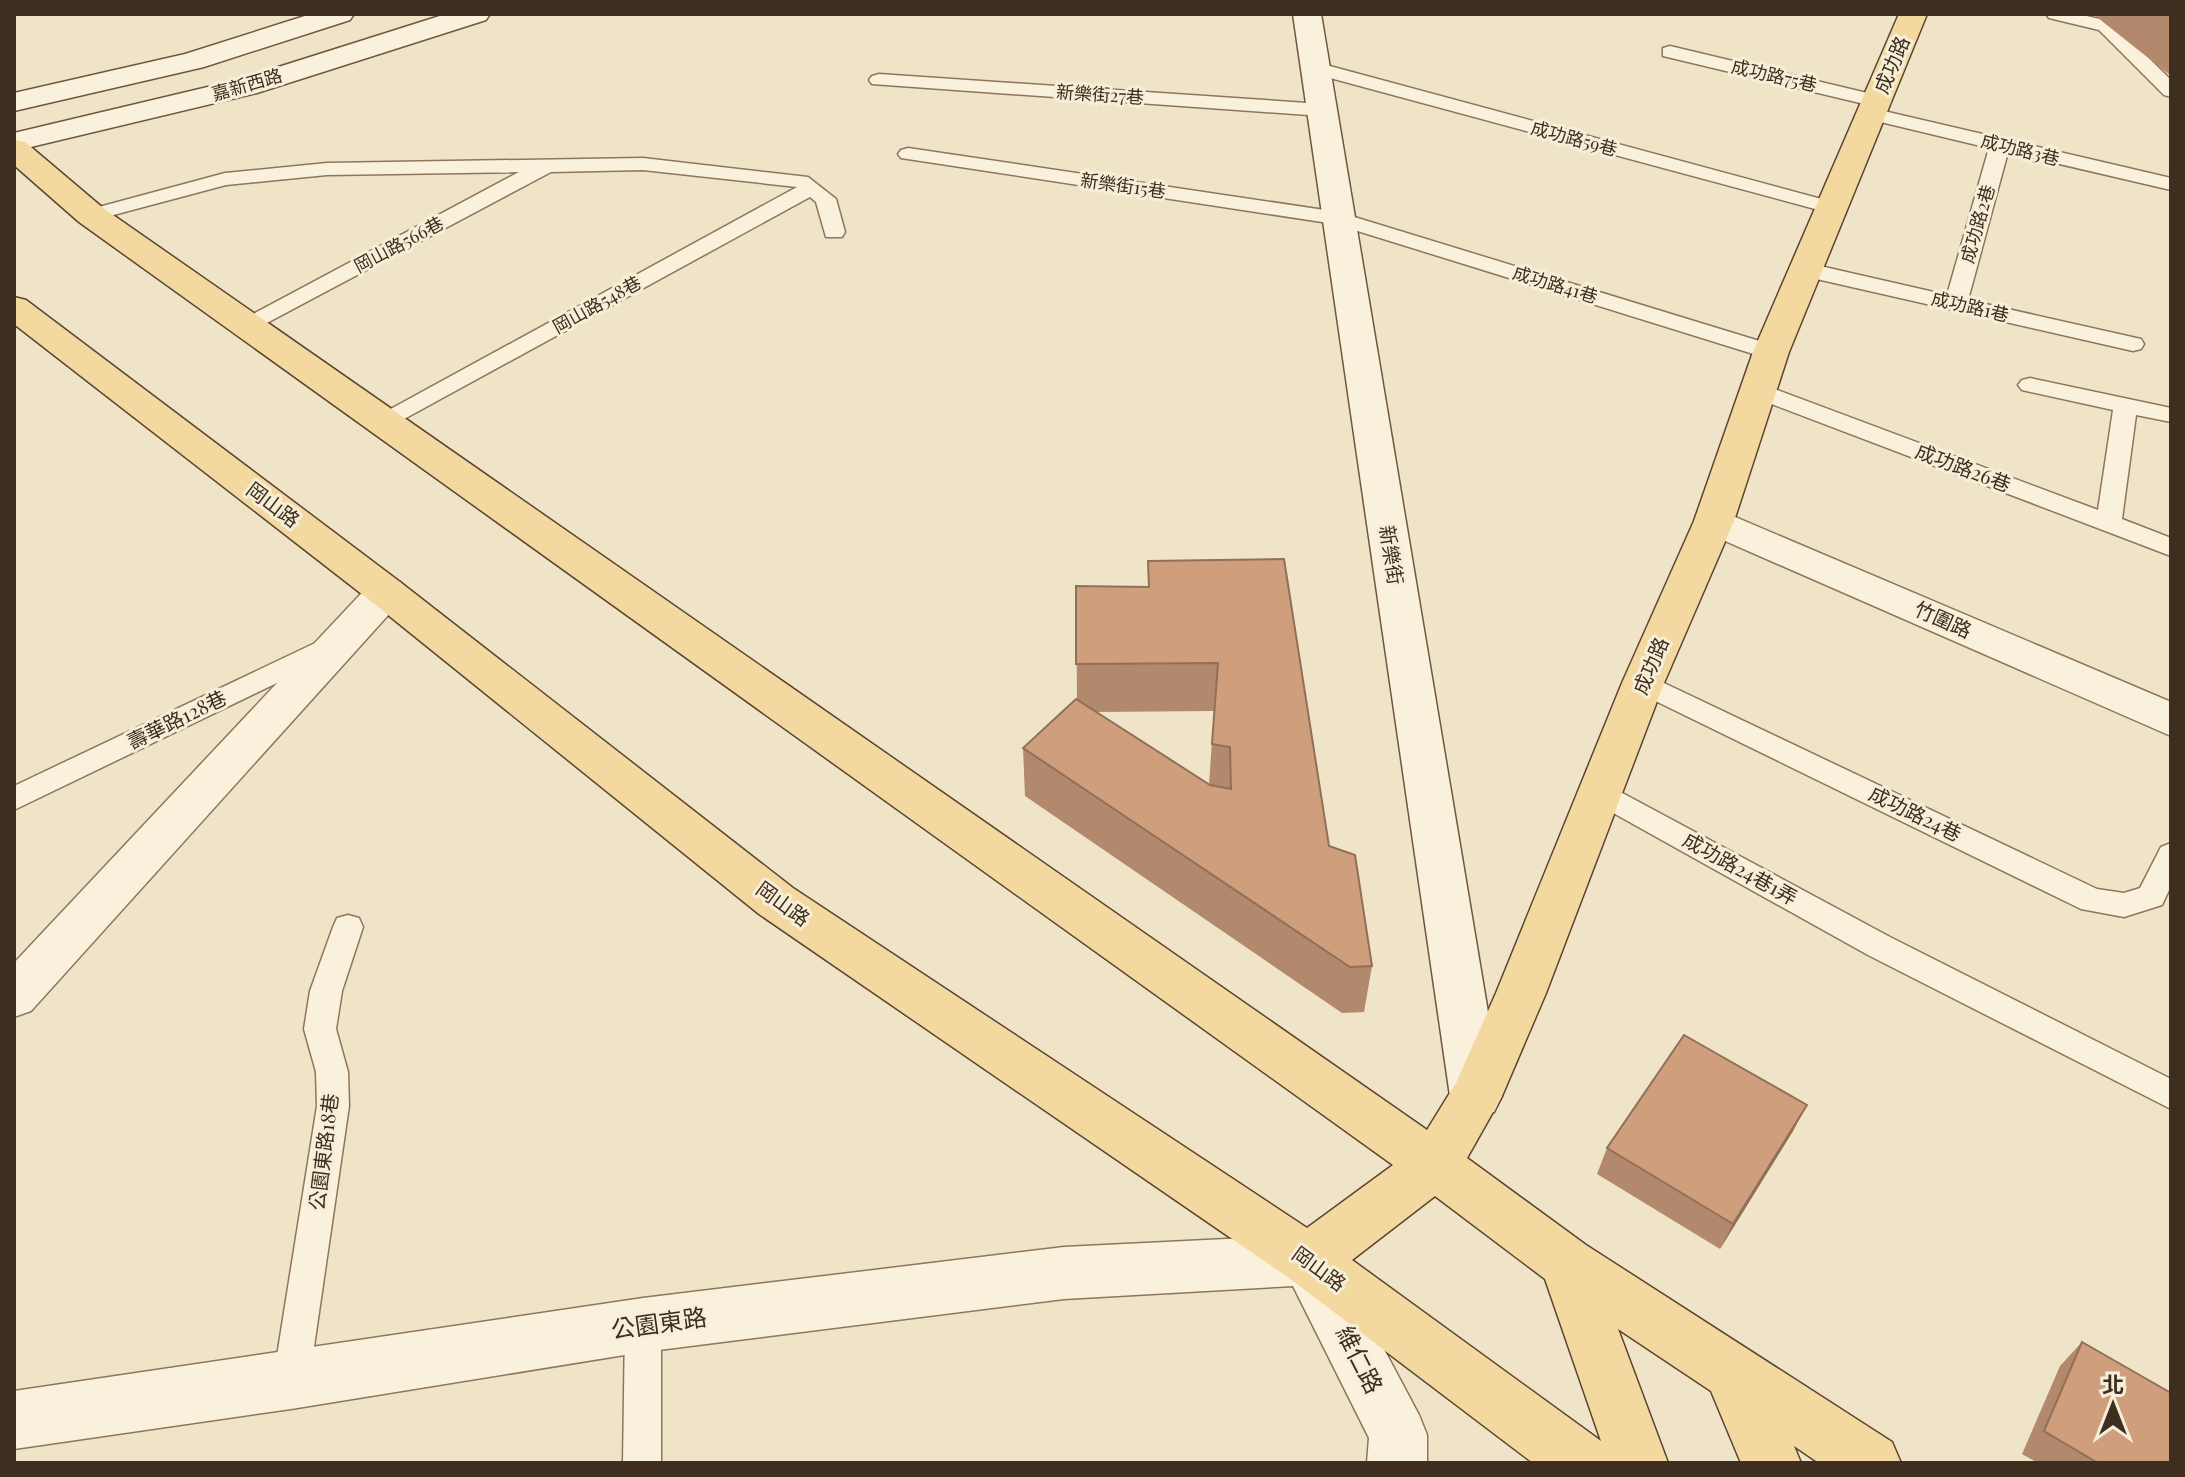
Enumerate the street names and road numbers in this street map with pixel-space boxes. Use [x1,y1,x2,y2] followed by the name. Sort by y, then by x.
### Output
[1866,32,1915,97] street label: 成功路
[1729,54,1819,96] street label: 成功路75巷
[209,63,285,105] street label: 嘉新西路
[1055,79,1145,109] street label: 新樂街27巷
[1528,115,1620,161] street label: 成功路59巷
[1978,128,2062,170] street label: 成功路3巷
[1079,167,1167,203] street label: 新樂街15巷
[1954,182,2000,266] street label: 成功路2巷
[350,210,447,278] street label: 岡山路566巷
[1510,260,1601,308] street label: 成功路41巷
[548,270,645,338] street label: 岡山路548巷
[1929,285,2011,327] street label: 成功路1巷
[1912,436,2015,497] street label: 成功路26巷
[242,475,306,533] street label: 岡山路
[1374,523,1411,587] street label: 新樂街
[1911,594,1977,643] street label: 竹圍路
[1625,633,1674,698] street label: 成功路
[122,683,231,754] street label: 壽華路128巷
[1865,779,1966,847] street label: 成功路24巷
[1679,825,1803,910] street label: 成功路24巷1弄
[752,874,816,931] street label: 岡山路
[302,1092,343,1212] street label: 公園東路18巷
[1288,1239,1352,1296] street label: 岡山路
[609,1299,708,1345] street label: 公園東路
[1330,1320,1391,1398] street label: 維仁路

